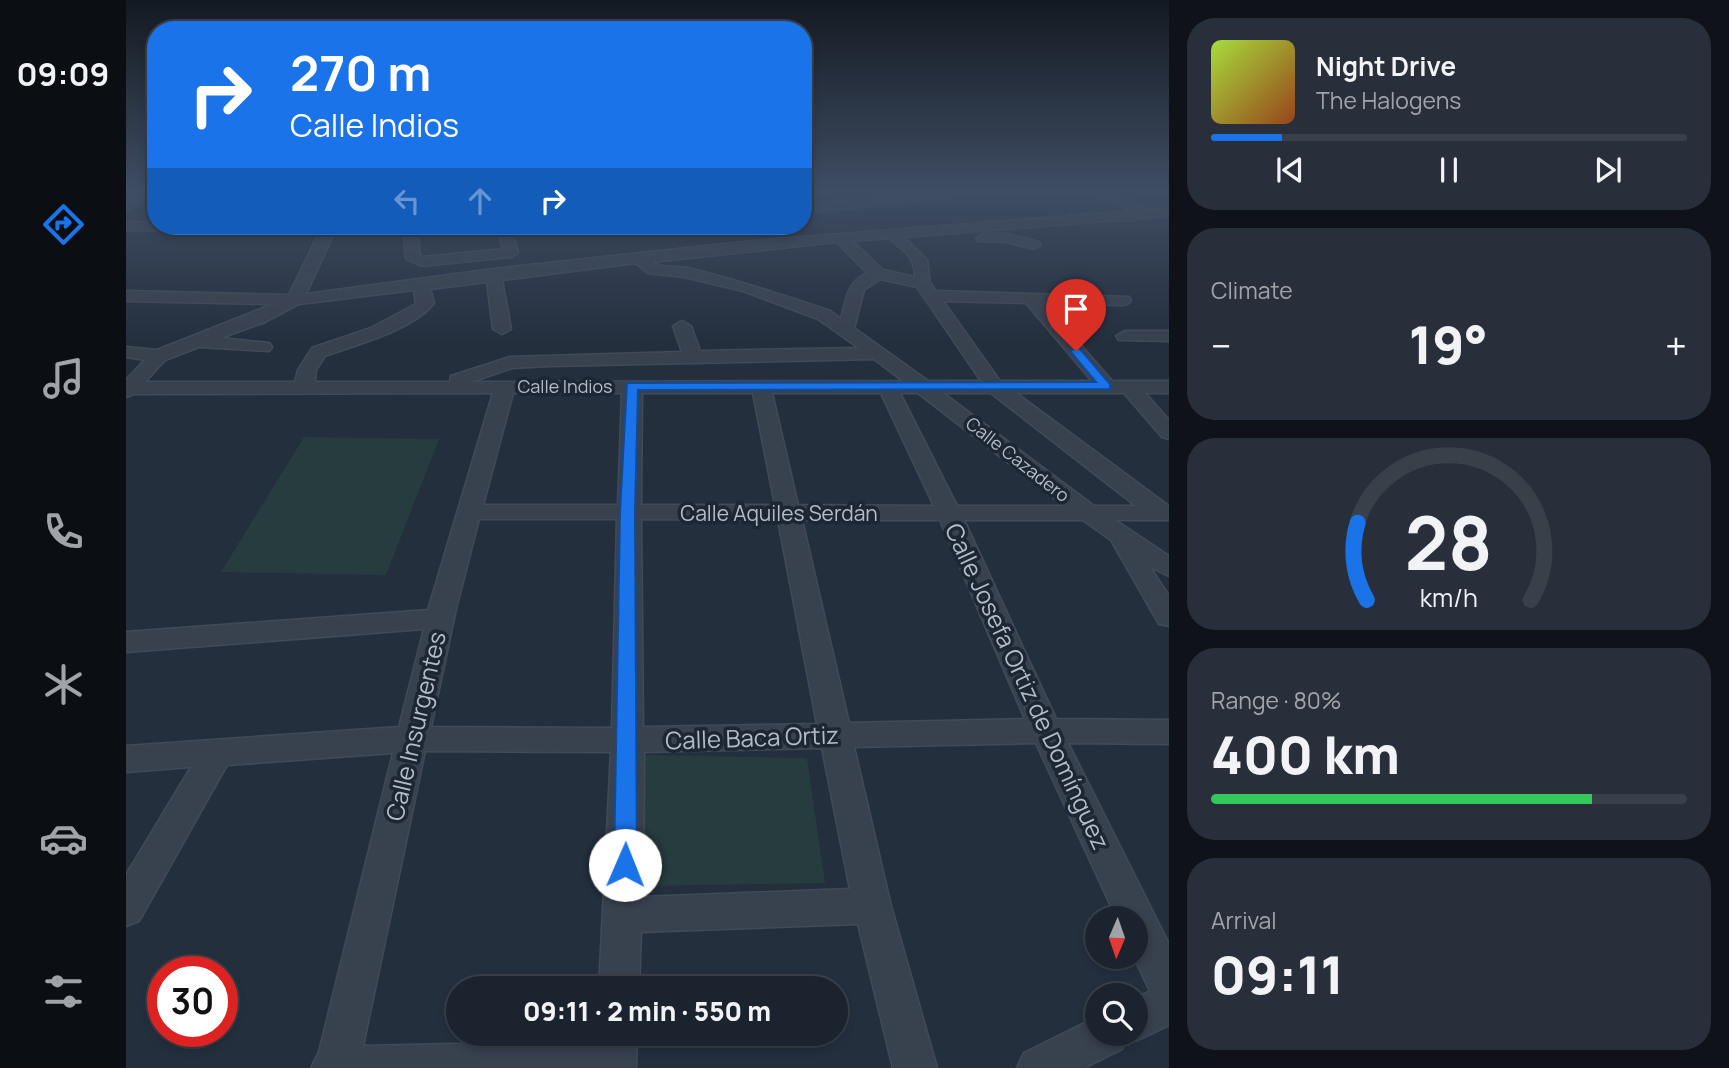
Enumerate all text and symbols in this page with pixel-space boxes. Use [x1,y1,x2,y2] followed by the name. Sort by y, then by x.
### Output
[290,39,431,106] text: 270 m
[1316,48,1456,84] text: Night Drive
[175,49,266,140] icon: right
[17,52,109,96] text: 09:09
[1316,84,1461,116] text: The Halogens
[290,103,459,147] text: Calle Indios
[1271,151,1309,189] icon: previous
[1430,151,1468,189] icon: pause
[1589,151,1627,189] icon: next
[388,182,426,220] icon: left
[461,182,499,220] icon: ahead
[534,182,572,220] icon: right
[39,200,88,249] icon: directions
[1211,274,1293,306] text: Climate
[1046,279,1106,351] pin
[1057,290,1095,328] icon: arrive
[1409,309,1488,380] text: 19°
[1211,319,1232,371] text: −
[1665,319,1687,371] text: +
[39,354,88,403] icon: music
[517,374,613,398] street label: Calle Indios
[961,411,1075,507] street label: Calle Cazadero
[1405,492,1493,592] text: 28
[680,499,878,527] street label: Calle Aquiles Serdán
[39,507,88,556] icon: phone
[938,518,1118,854] street label: Calle Josefa Ortiz de Domínguez
[1420,580,1478,615] text: km/h
[377,628,453,824] street label: Calle Insurgentes
[39,660,88,709] icon: climate
[1211,684,1342,716] text: Range · 80%
[665,717,839,757] street label: Calle Baca Ortiz
[1211,719,1400,790] text: 400 km
[39,814,88,863] icon: car
[588,828,662,902] position arrow
[1211,904,1277,936] text: Arrival
[1085,906,1148,970] north arrow
[1085,906,1148,1046] map controls
[1211,939,1344,1010] text: 09:11
[147,956,238,1047] speed limit sign: 30
[39,967,88,1016] icon: filters
[1085,983,1148,1046] button: search
[523,993,771,1029] text: 09:11 · 2 min · 550 m

